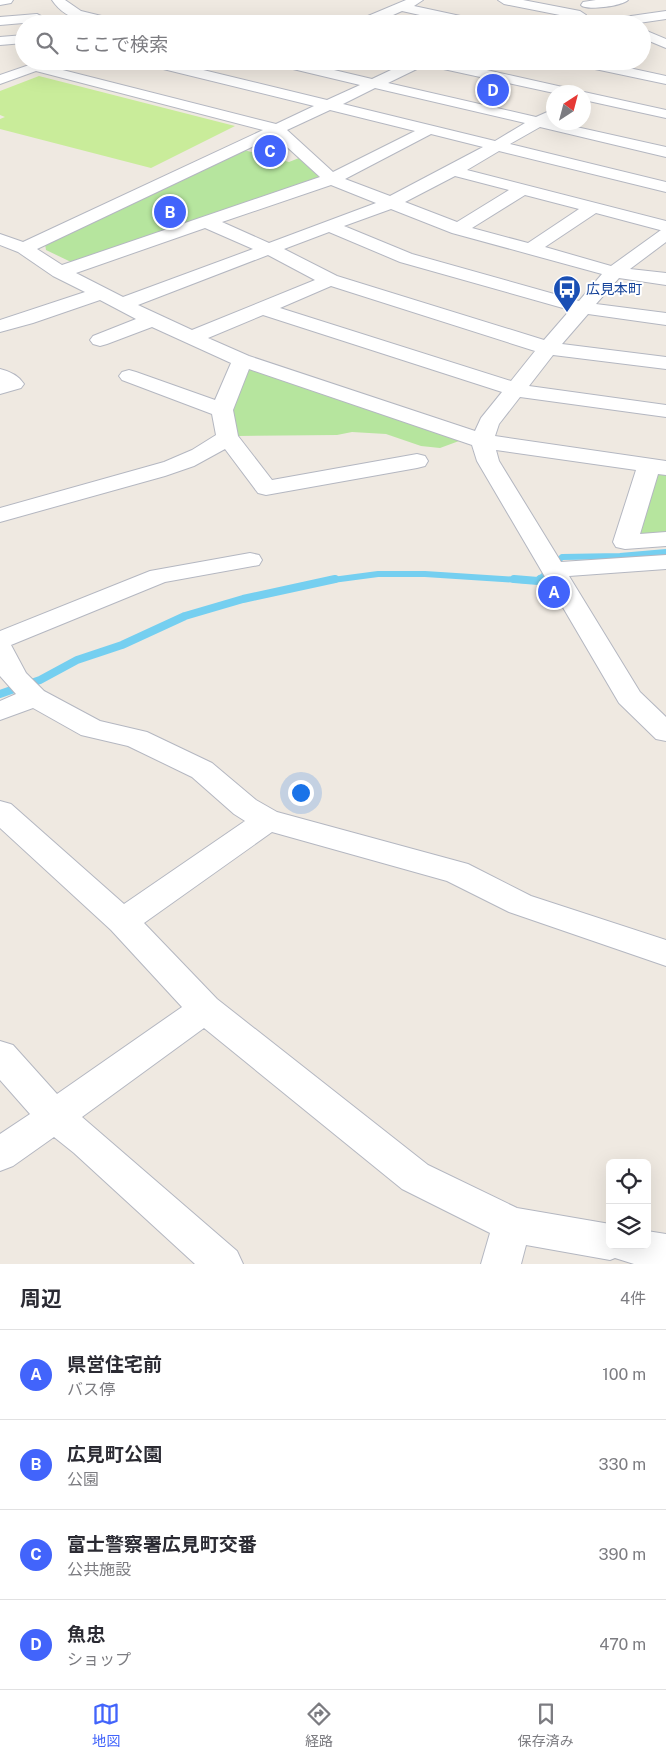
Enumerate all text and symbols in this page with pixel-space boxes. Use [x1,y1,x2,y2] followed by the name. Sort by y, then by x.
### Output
[15,15,651,70] search box
[33,29,61,57] icon: search
[73,33,168,55] text: ここで検索
[477,71,509,109] pin: D
[546,85,591,130] north arrow
[254,132,286,170] pin: C
[154,193,186,231] pin: B
[552,274,582,313] bus stop icon: 広見本町
[586,281,642,297] place label: 広見本町
[538,573,570,611] pin: A
[288,780,314,806] your location
[606,1159,651,1249] map controls
[606,1159,651,1204] button: locate
[606,1204,651,1249] button: layers
[20,1286,62,1311] text: 周辺
[620,1289,646,1308] text: 4件
[67,1353,162,1375] text: 県営住宅前
[30,1365,42,1384] text: A
[602,1365,646,1384] text: 100 m
[67,1380,115,1399] text: バス停
[67,1443,162,1465] text: 広見町公園
[31,1455,41,1474] text: B
[599,1455,646,1474] text: 330 m
[67,1470,99,1489] text: 公園
[67,1533,257,1555] text: 富士警察署広見町交番
[30,1545,42,1564] text: C
[599,1545,646,1564] text: 390 m
[67,1560,131,1579] text: 公共施設
[67,1623,105,1645] text: 魚忠
[30,1635,42,1654] text: D
[599,1635,646,1654] text: 470 m
[67,1650,131,1669] text: ショップ
[92,1700,120,1750] tab: 地図
[305,1700,333,1750] tab: 経路
[518,1700,574,1750] tab: 保存済み

